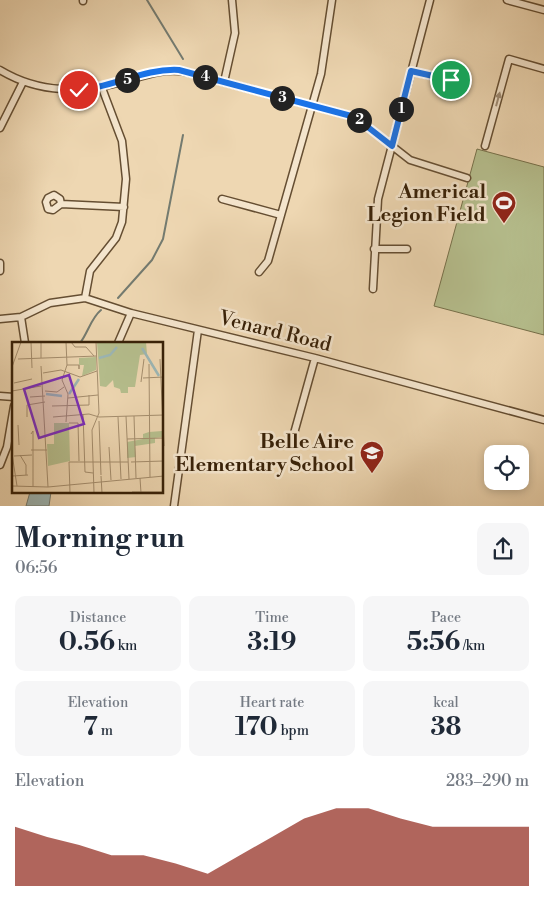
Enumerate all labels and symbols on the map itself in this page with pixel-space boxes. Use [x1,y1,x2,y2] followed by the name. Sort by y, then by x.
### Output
[430,59,472,101] pin
[192,64,218,90] pin: 4
[114,68,140,92] pin: 5
[58,69,100,111] pin
[270,86,294,110] pin: 3
[494,91,502,106] one-way arrow
[388,96,414,122] pin: 1
[346,108,372,132] pin: 2
[367,180,486,228] place label: Americal Legion Field
[491,190,517,224] sports icon: Americal Legion Field
[215,306,334,358] street label: Venard Road
[12,342,164,493] inset map
[175,430,354,478] place label: Belle Aire Elementary School
[359,440,385,474] school or university icon: Belle Aire Elementary School

